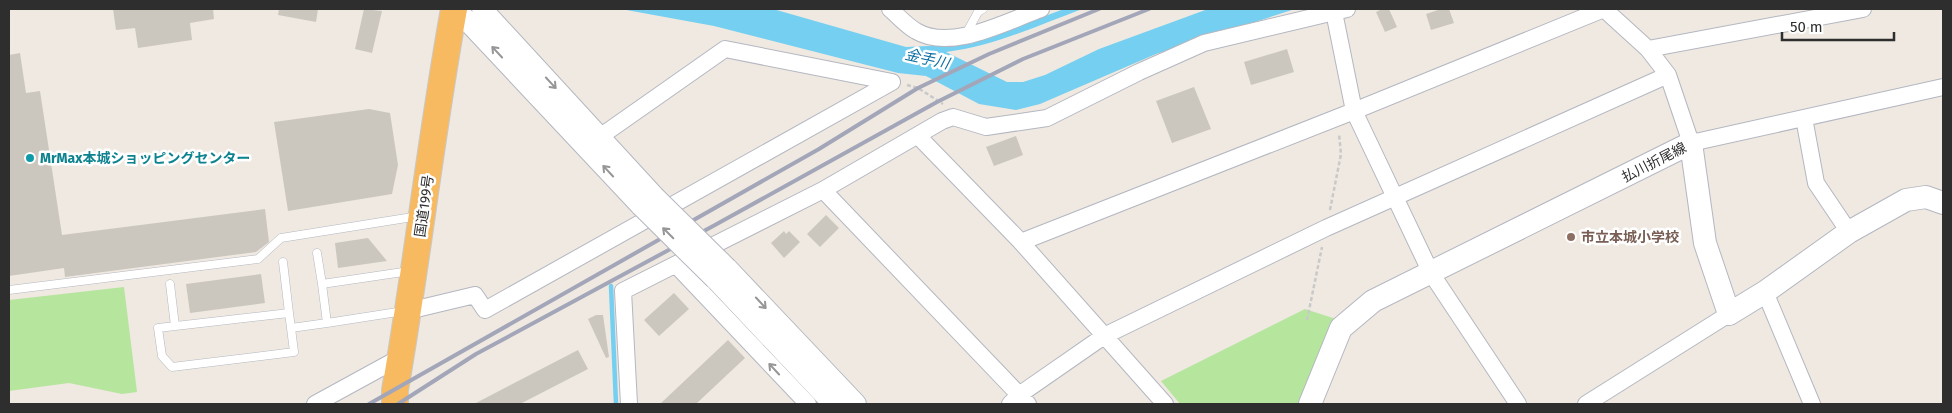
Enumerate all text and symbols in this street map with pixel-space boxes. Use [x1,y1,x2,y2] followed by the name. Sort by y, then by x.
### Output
[1782,10,1894,42] scale bar
[1790,18,1823,36] text: 50 m
[903,45,953,73] water label: 金手川
[491,46,503,58] one-way arrow
[545,76,557,89] one-way arrow
[1619,139,1689,186] street label: 払川折尾線
[40,150,250,167] place label: MrMax本城ショッピングセンター
[24,152,36,164] marker: MrMax本城ショッピングセンター
[602,164,614,177] one-way arrow
[412,174,437,238] street label: 国道199号
[662,226,674,239] one-way arrow
[1581,229,1679,246] place label: 市立本城小学校
[1565,231,1577,243] marker: 市立本城小学校
[755,297,767,310] one-way arrow
[768,362,780,375] one-way arrow

